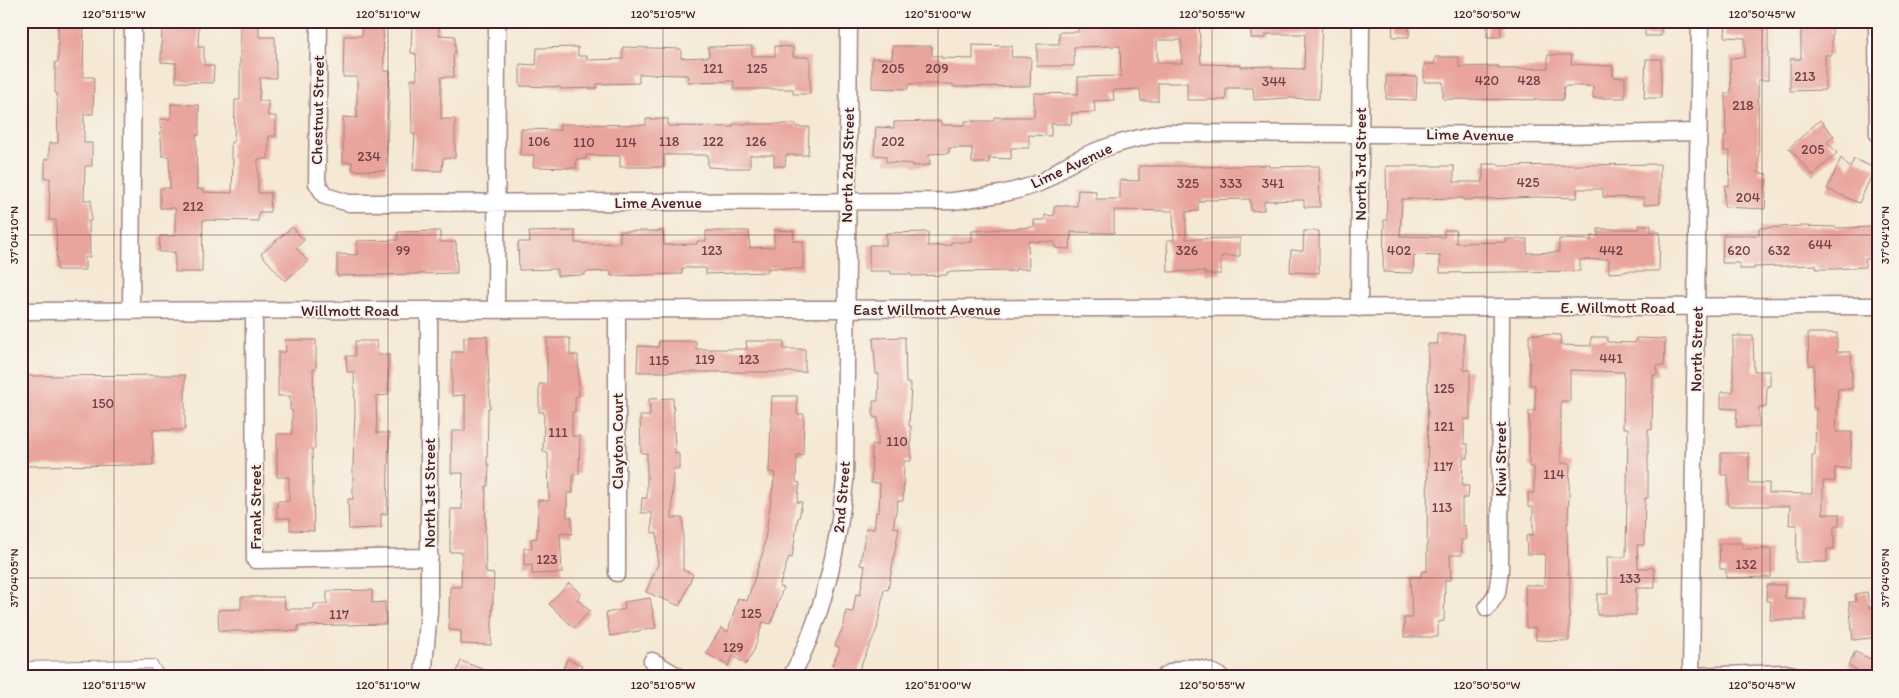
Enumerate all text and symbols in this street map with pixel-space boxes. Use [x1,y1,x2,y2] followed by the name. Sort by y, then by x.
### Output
[82,7,146,21] text: 120°51'15"W
[356,7,420,21] text: 120°51'10"W
[630,7,696,21] text: 120°51'05"W
[905,7,971,21] text: 120°51'00"W
[1179,7,1245,21] text: 120°50'55"W
[1453,7,1521,21] text: 120°50'50"W
[1729,7,1795,21] text: 120°50'45"W
[307,55,328,165] street label: Chestnut Street
[703,60,724,77] house number: 121
[746,60,768,77] house number: 125
[881,60,905,77] house number: 205
[925,60,949,77] house number: 209
[1794,68,1816,85] house number: 213
[1475,72,1499,89] house number: 420
[1517,72,1541,89] house number: 428
[1262,73,1287,90] house number: 344
[1732,97,1754,114] house number: 218
[837,107,858,223] street label: North 2nd Street
[1351,107,1370,221] street label: North 3rd Street
[1426,124,1514,145] street label: Lime Avenue
[528,133,550,150] house number: 106
[659,133,680,150] house number: 118
[702,133,724,150] house number: 122
[745,133,767,150] house number: 126
[881,133,905,150] house number: 202
[573,134,595,151] house number: 110
[615,134,637,151] house number: 114
[1027,138,1115,193] street label: Lime Avenue
[1801,141,1825,158] house number: 205
[357,148,381,165] house number: 234
[1516,174,1540,191] house number: 425
[1177,175,1199,192] house number: 325
[1220,175,1243,192] house number: 333
[1262,175,1285,192] house number: 341
[1736,189,1761,206] house number: 204
[614,193,702,212] street label: Lime Avenue
[182,198,204,215] house number: 212
[7,206,21,264] text: 37°04'10"N
[1878,206,1892,264] text: 37°04'10"N
[1808,236,1833,253] house number: 644
[396,242,410,259] house number: 99
[701,242,723,259] house number: 123
[1176,242,1198,259] house number: 326
[1387,242,1412,259] house number: 402
[1599,242,1624,259] house number: 442
[1727,242,1751,259] house number: 620
[1768,242,1791,259] house number: 632
[1561,298,1676,317] street label: E. Willmott Road
[853,300,1001,319] street label: East Willmott Avenue
[301,301,399,320] street label: Willmott Road
[1686,306,1707,392] street label: North Street
[1599,350,1623,367] house number: 441
[695,351,715,368] house number: 119
[738,351,760,368] house number: 123
[649,352,669,369] house number: 115
[1433,380,1455,397] house number: 125
[608,393,627,489] street label: Clayton Court
[92,395,114,412] house number: 150
[1434,418,1455,435] house number: 121
[1491,421,1510,497] street label: Kiwi Street
[548,424,568,441] house number: 111
[886,433,908,450] house number: 110
[420,438,439,548] street label: North 1st Street
[1433,458,1453,475] house number: 117
[829,460,854,534] street label: 2nd Street
[246,464,265,550] street label: Frank Street
[1543,466,1565,483] house number: 114
[1432,499,1453,516] house number: 113
[7,548,21,608] text: 37°04'05"N
[1878,548,1892,608] text: 37°04'05"N
[536,551,558,568] house number: 123
[1735,556,1757,573] house number: 132
[1619,570,1641,587] house number: 133
[740,605,762,622] house number: 125
[329,606,349,623] house number: 117
[722,639,744,656] house number: 129
[82,678,146,692] text: 120°51'15"W
[356,678,420,692] text: 120°51'10"W
[630,678,696,692] text: 120°51'05"W
[905,678,971,692] text: 120°51'00"W
[1179,678,1245,692] text: 120°50'55"W
[1453,678,1521,692] text: 120°50'50"W
[1729,678,1795,692] text: 120°50'45"W

